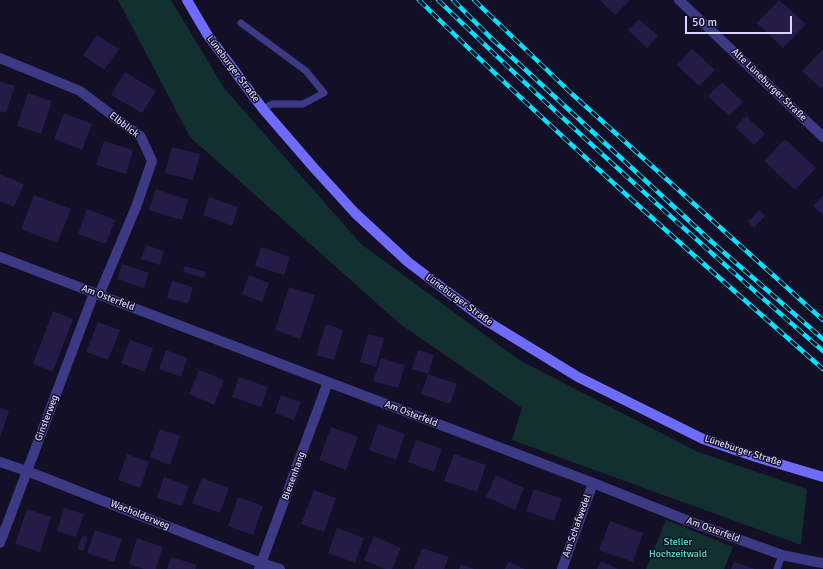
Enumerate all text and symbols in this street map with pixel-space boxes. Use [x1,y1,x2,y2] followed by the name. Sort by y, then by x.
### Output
[687,8,794,34] scale bar
[692,15,717,30] text: 50 m
[204,33,262,105] street label: Lüneburger Straße
[729,46,809,124] street label: Alte Lüneburger Straße
[107,110,141,140] street label: Elbblick
[423,272,495,328] street label: Lüneburger Straße
[80,282,136,314] street label: Am Osterfeld
[33,393,61,443] street label: Ginsterweg
[383,398,439,430] street label: Am Osterfeld
[703,433,783,469] street label: Lüneburger Straße
[280,450,308,502] street label: Bienenhang
[560,493,594,559] street label: Am Schafwedel
[109,498,171,532] street label: Wacholderweg
[685,515,741,545] street label: Am Osterfeld
[649,536,707,560] park label: Steller Hochzeitwald

